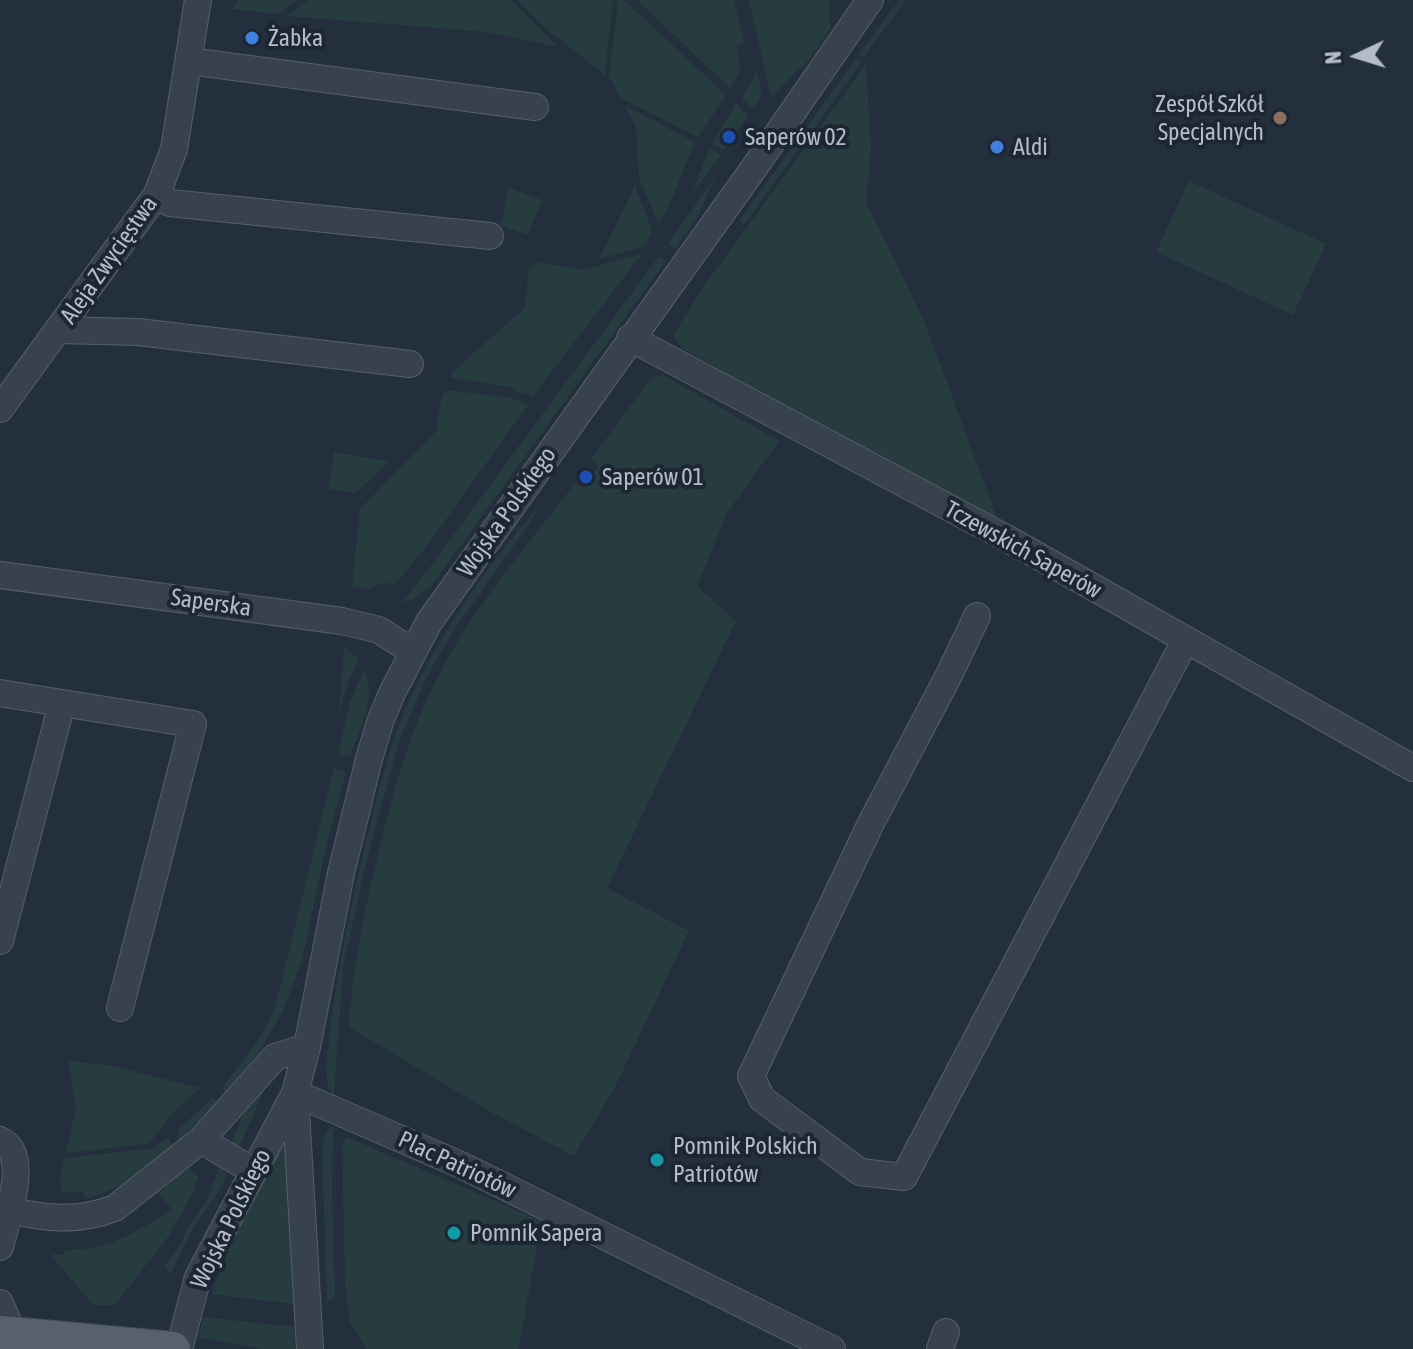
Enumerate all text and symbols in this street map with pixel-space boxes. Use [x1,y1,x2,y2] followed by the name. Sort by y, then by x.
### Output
[1317,16,1397,96] north arrow
[268,24,323,52] place label: Żabka
[243,29,261,47] marker: Żabka
[1320,50,1346,65] text: N
[1155,90,1264,146] place label: Zespół Szkół Specjalnych
[1271,109,1289,127] marker: Zespół Szkół Specjalnych
[745,123,847,151] place label: Saperów 02
[720,128,738,146] marker: Saperów 02
[1013,133,1048,161] place label: Aldi
[988,138,1006,156] marker: Aldi
[54,191,164,329] street label: Aleja Zwycięstwa
[452,441,562,583] street label: Wojska Polskiego
[602,463,704,491] place label: Saperów 01
[577,468,595,486] marker: Saperów 01
[940,495,1106,605] street label: Tczewskich Saperów
[169,583,253,623] street label: Saperska
[393,1125,521,1205] street label: Plac Patriotów
[673,1132,818,1188] place label: Pomnik Polskich Patriotów
[185,1144,277,1294] street label: Wojska Polskiego
[648,1151,666,1169] marker: Pomnik Polskich Patriotów
[470,1219,602,1247] place label: Pomnik Sapera
[445,1224,463,1242] marker: Pomnik Sapera

